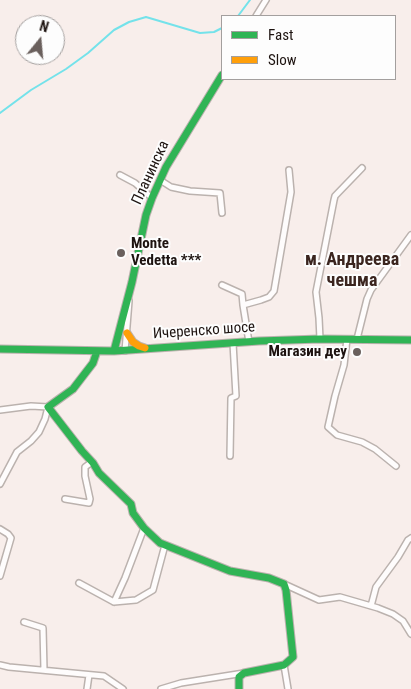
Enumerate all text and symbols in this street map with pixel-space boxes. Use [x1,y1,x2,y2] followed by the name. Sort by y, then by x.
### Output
[15,15,65,65] north arrow
[221,15,396,80] legend
[38,18,51,36] text: N
[268,26,293,44] text: Fast
[268,51,297,69] text: Slow
[128,138,174,208] street label: Планинска
[131,235,201,270] place label: Monte Vedetta ***
[115,247,127,259] marker: Monte Vedetta ***
[305,249,399,292] district label: м. Андреева чешма
[152,318,256,344] street label: Ичеренско шосе
[268,343,347,361] place label: Магазин деу
[351,346,363,358] marker: Магазин деу

